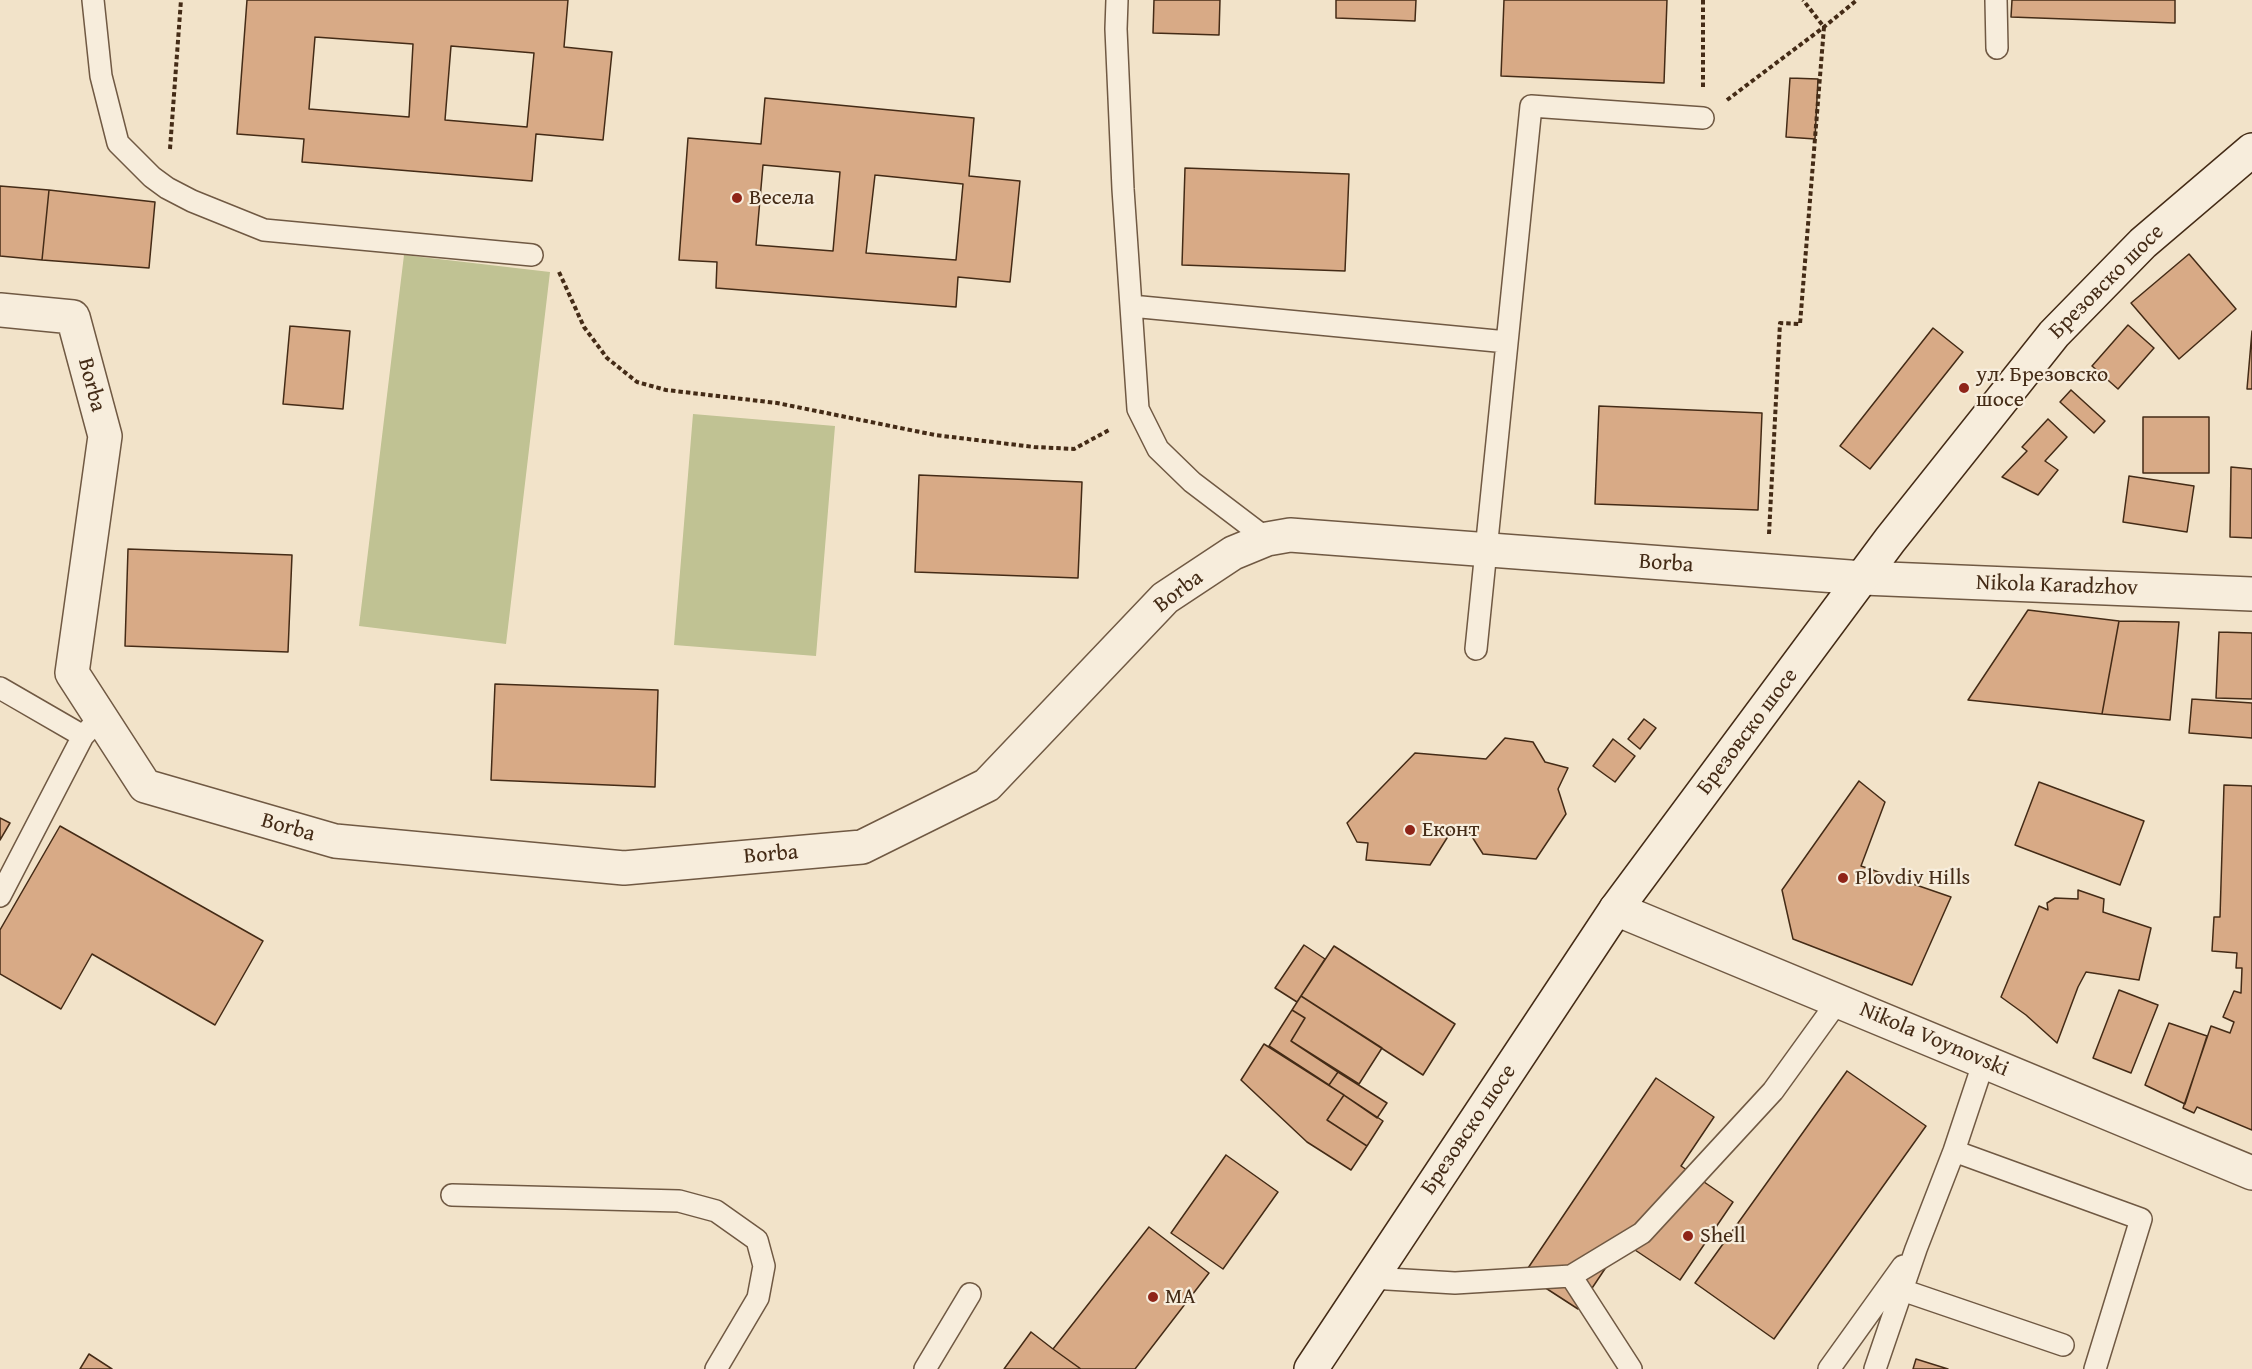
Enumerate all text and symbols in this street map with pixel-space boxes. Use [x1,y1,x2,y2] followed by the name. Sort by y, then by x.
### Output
[749,185,814,211] place label: Весела
[730,191,744,205] marker: Весела
[2044,219,2170,345] street label: Брезовско шосе
[71,355,111,415] street label: Borba
[1976,362,2108,414] place label: ул. Брезовско шосе
[1957,381,1971,395] marker: ул. Брезовско шосе
[1638,549,1694,579] street label: Borba
[1149,565,1209,619] street label: Borba
[1976,570,2138,602] street label: Nikola Karadzhov
[1692,664,1804,800] street label: Брезовско шосе
[258,808,318,848] street label: Borba
[1422,817,1479,843] place label: Еконт
[1403,823,1417,837] marker: Еконт
[743,839,799,871] street label: Borba
[1855,865,1970,891] place label: Plovdiv Hills
[1836,871,1850,885] marker: Plovdiv Hills
[1855,997,2013,1083] street label: Nikola Voynovski
[1416,1060,1522,1200] street label: Брезовско шосе
[1700,1223,1746,1249] place label: Shell
[1681,1229,1695,1243] marker: Shell
[1165,1284,1196,1310] place label: МА
[1146,1290,1160,1304] marker: МА

